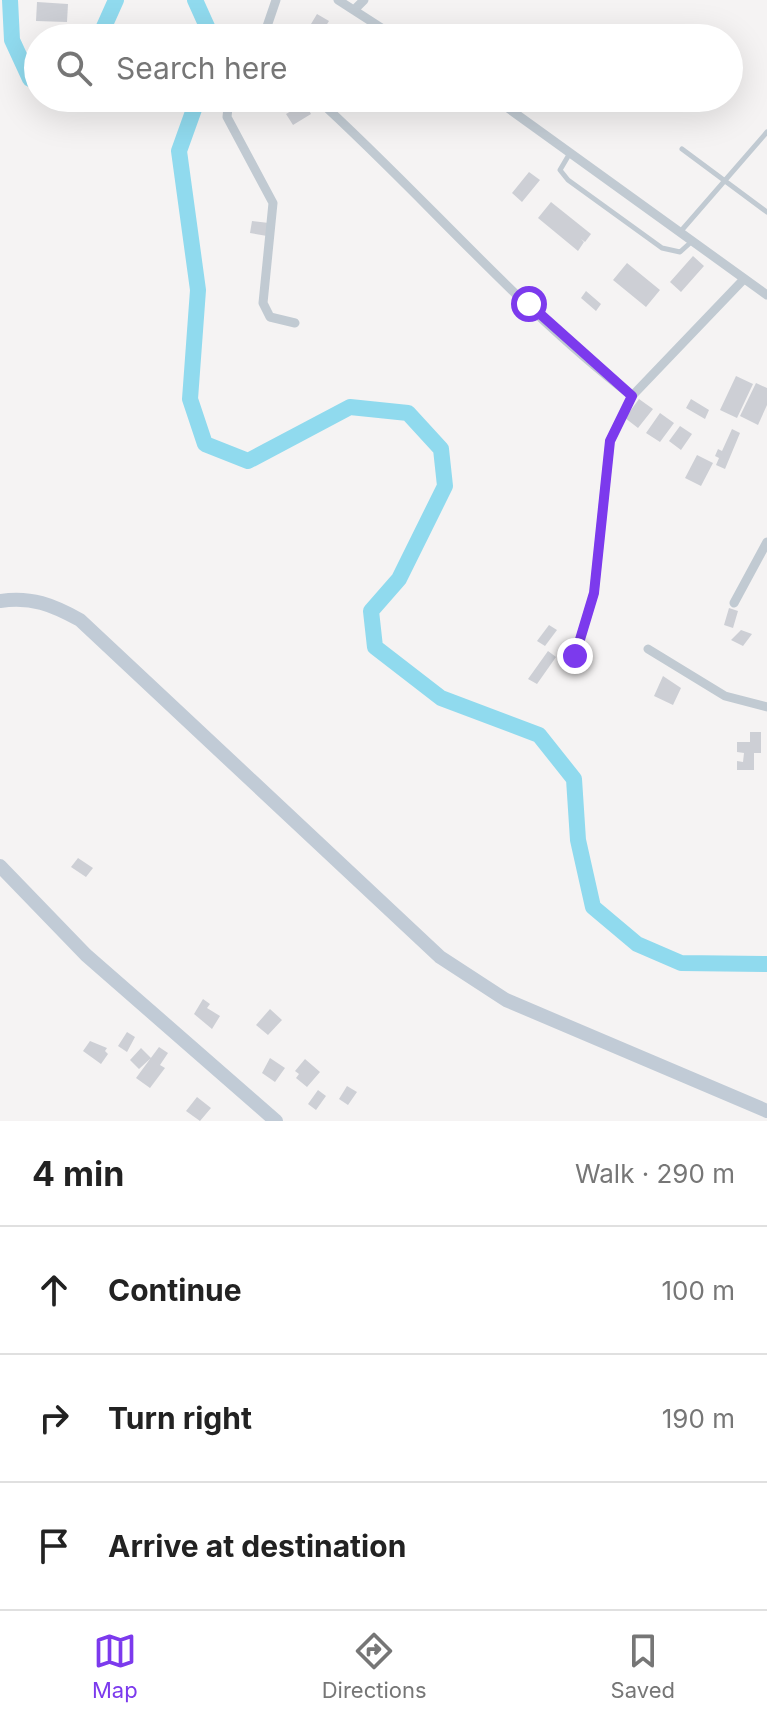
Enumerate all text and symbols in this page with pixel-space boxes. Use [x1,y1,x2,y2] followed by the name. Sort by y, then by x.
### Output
[24,24,743,112] search box
[52,46,96,90] icon: search
[116,50,288,86] text: Search here
[511,286,547,322] route start
[557,638,593,674] route end
[32,1153,124,1194] text: 4 min
[575,1158,735,1189] text: Walk · 290 m
[32,1268,76,1312] icon: ahead
[108,1272,242,1308] text: Continue
[662,1275,735,1306] text: 100 m
[32,1396,76,1440] icon: right
[108,1400,252,1436] text: Turn right
[662,1403,735,1434] text: 190 m
[32,1524,76,1568] icon: arrive
[108,1528,406,1564] text: Arrive at destination
[92,1629,138,1703] tab: Map
[322,1629,427,1703] tab: Directions
[611,1629,675,1703] tab: Saved

